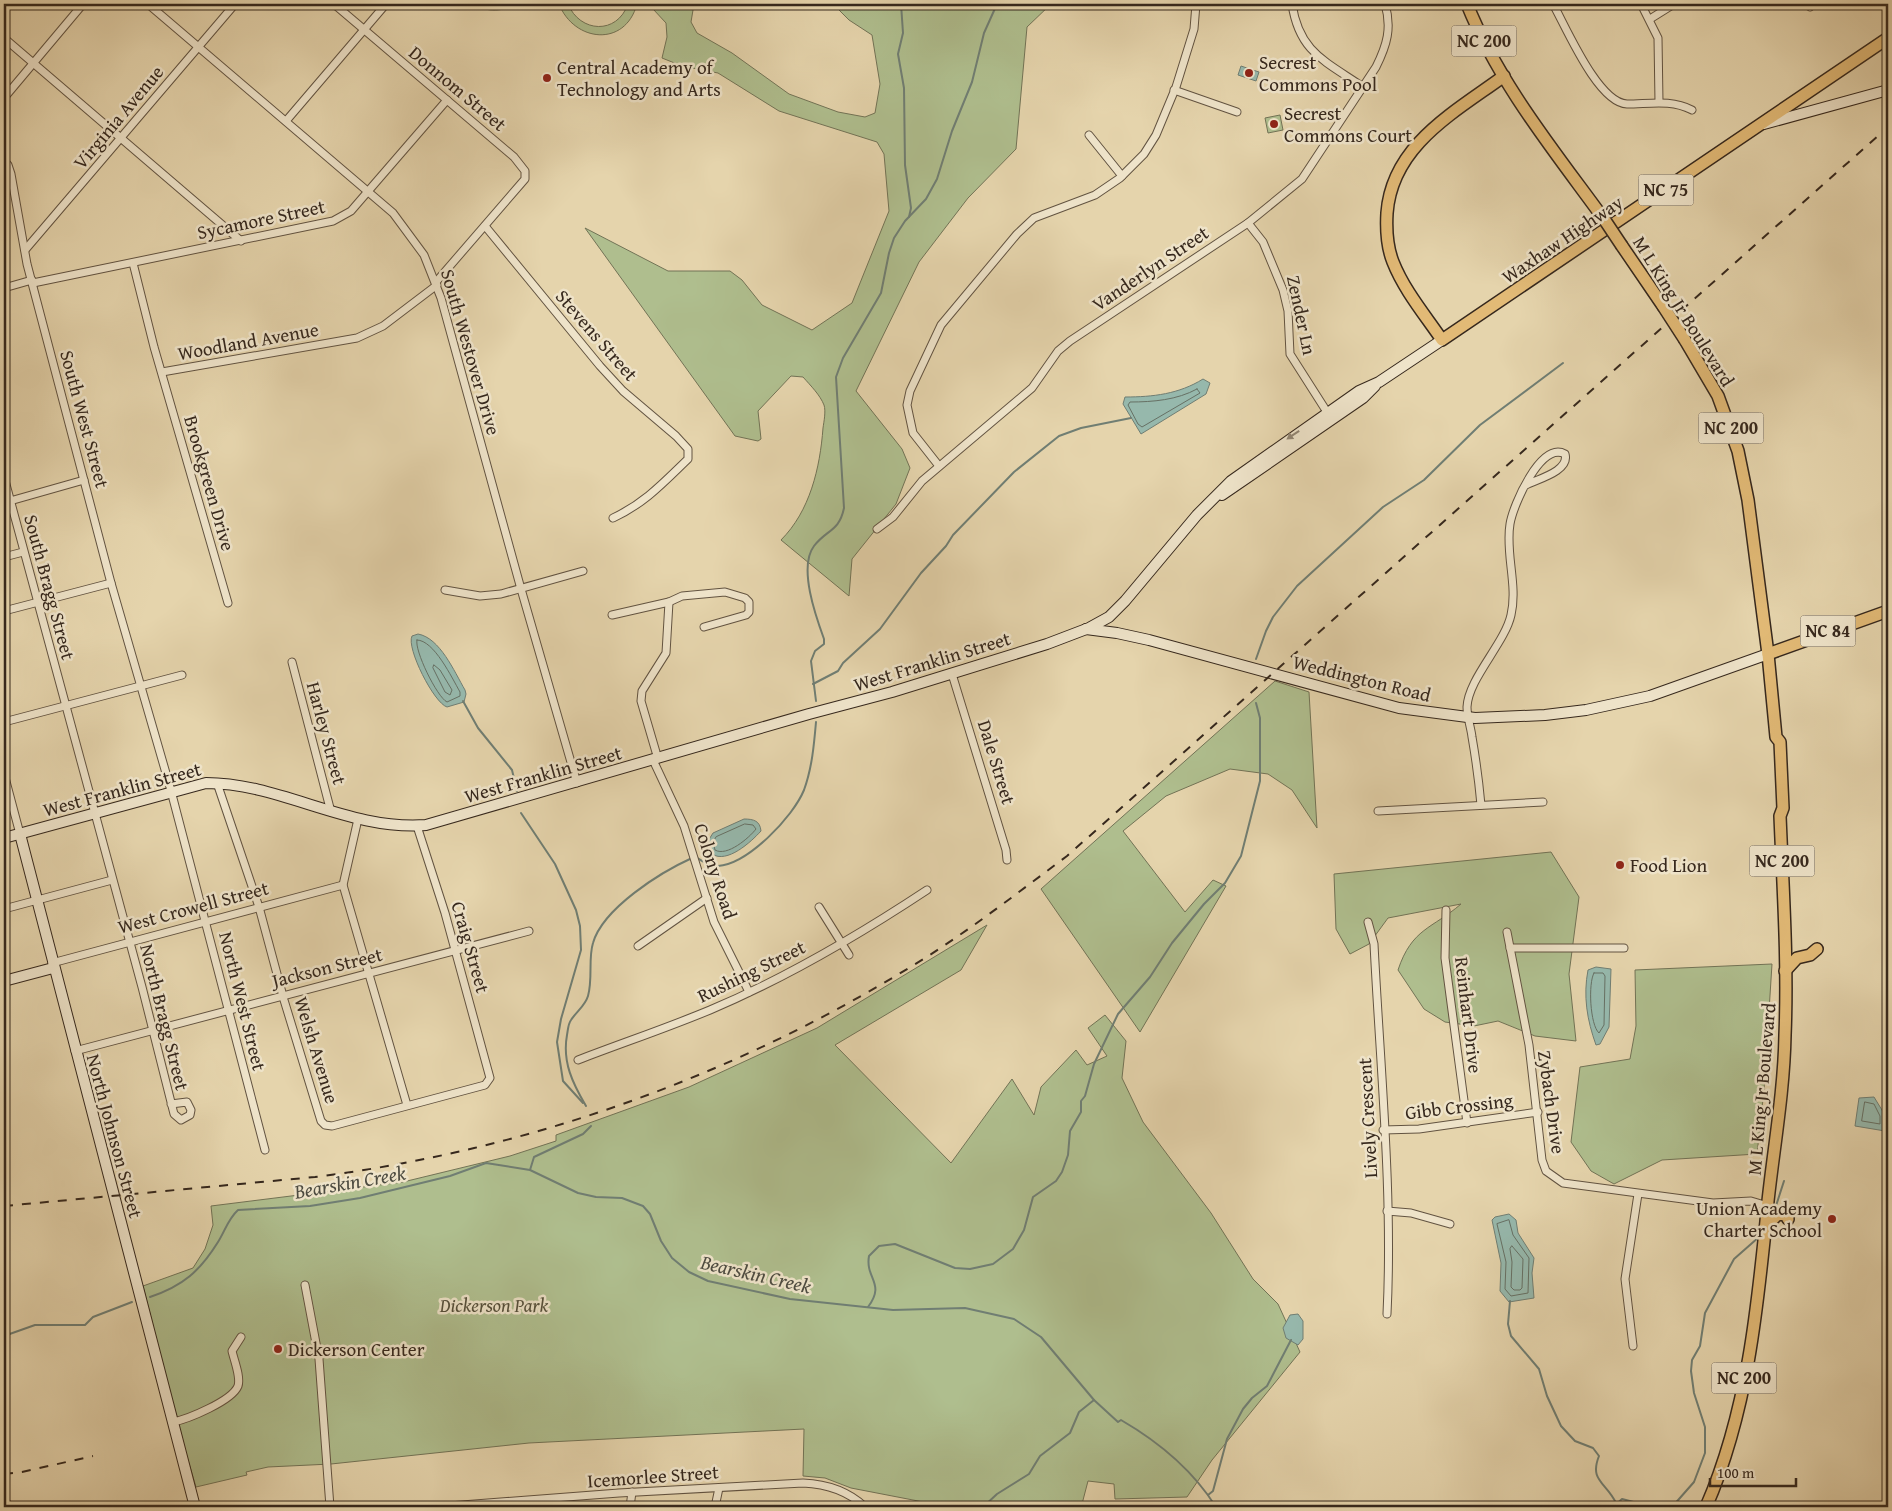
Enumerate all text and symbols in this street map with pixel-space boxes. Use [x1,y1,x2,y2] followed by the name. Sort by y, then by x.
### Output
[1452,26,1516,56] road number: NC 200
[403,39,513,137] street label: Donnom Street
[1259,48,1377,98] place label: Secrest Commons Pool
[557,53,721,103] place label: Central Academy of Technology and Arts
[66,59,170,175] street label: Virginia Avenue
[1243,67,1255,79] marker: Secrest Commons Pool
[541,72,553,84] marker: Central Academy of Technology and Arts
[1284,99,1412,149] place label: Secrest Commons Court
[1268,118,1280,130] marker: Secrest Commons Court
[1638,174,1694,206] road number: NC 75
[1496,188,1629,290] street label: Waxhaw Highway
[194,192,328,246] street label: Sycamore Street
[1086,218,1214,318] street label: Vanderlyn Street
[1626,230,1742,392] street label: M L King Jr Boulevard
[434,266,508,438] street label: South Westover Drive
[1280,273,1324,358] street label: Zender Ln
[549,283,645,387] street label: Stevens Street
[175,315,321,367] street label: Woodland Avenue
[53,347,117,491] street label: South West Street
[177,412,243,554] street label: Brookgreen Drive
[1698,412,1764,443] road number: NC 200
[1287,430,1300,440] one-way arrow
[17,511,83,663] street label: South Bragg Street
[1800,616,1856,646] road number: NC 84
[850,624,1014,698] street label: West Franklin Street
[1290,647,1435,709] street label: Weddington Road
[300,678,354,788] street label: Harley Street
[971,716,1023,808] street label: Dale Street
[461,738,625,810] street label: West Franklin Street
[40,754,204,824] street label: West Franklin Street
[687,820,745,923] street label: Colony Road
[1750,846,1814,876] road number: NC 200
[1630,851,1708,879] place label: Food Lion
[1614,859,1626,871] marker: Food Lion
[115,873,272,941] street label: West Crowell Street
[445,898,497,996] street label: Craig Street
[212,929,274,1074] street label: North West Street
[692,933,810,1009] street label: Rushing Street
[267,940,385,995] street label: Jackson Street
[133,941,197,1093] street label: North Bragg Street
[1448,955,1490,1075] street label: Reinhart Drive
[287,993,347,1107] street label: Welsh Avenue
[1740,1001,1783,1176] street label: M L King Jr Boulevard
[1531,1049,1573,1156] street label: Zybach Drive
[80,1051,150,1221] street label: North Johnson Street
[1350,1057,1384,1179] street label: Lively Crescent
[1403,1085,1515,1127] street label: Gibb Crossing
[291,1157,409,1206] water label: Bearskin Creek
[1696,1194,1823,1244] place label: Union Academy Charter School
[1826,1213,1838,1225] marker: Union Academy Charter School
[697,1247,815,1300] water label: Bearskin Creek
[439,1291,548,1319] park label: Dickerson Park
[288,1335,425,1363] place label: Dickerson Center
[272,1343,284,1355] marker: Dickerson Center
[1712,1362,1776,1394] road number: NC 200
[1710,1456,1796,1488] scale bar
[586,1457,720,1495] street label: Icemorlee Street
[1717,1462,1755,1483] text: 100 m

